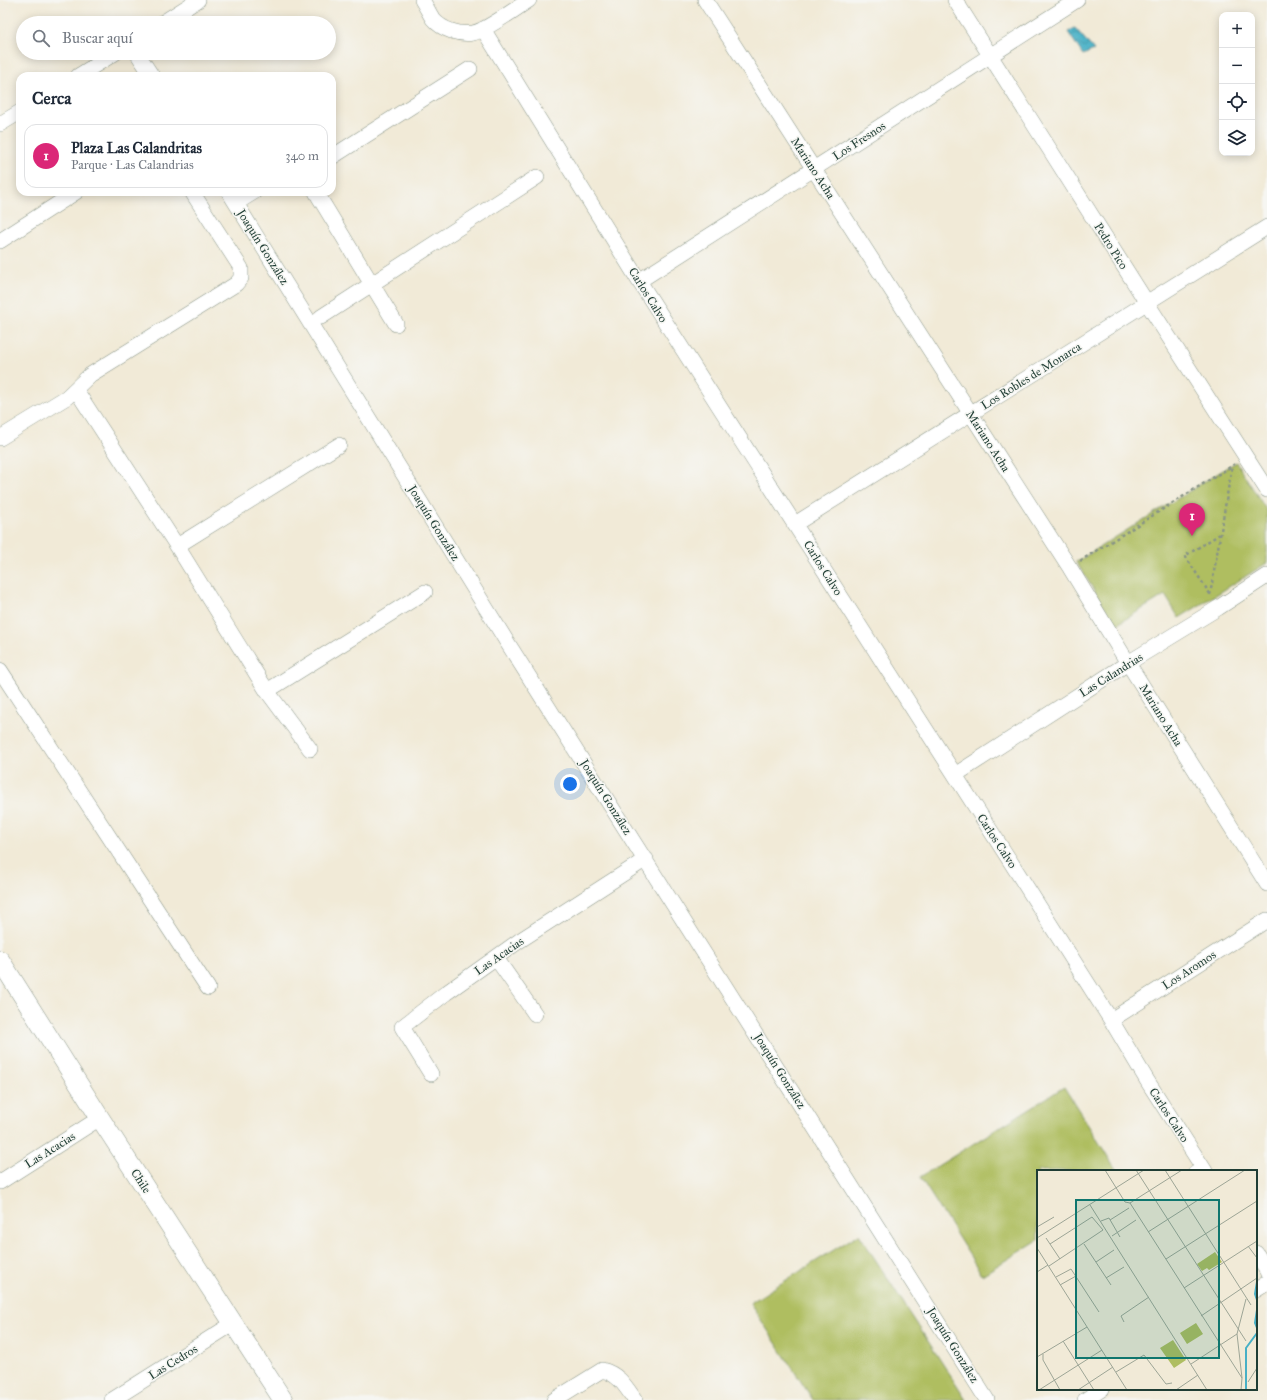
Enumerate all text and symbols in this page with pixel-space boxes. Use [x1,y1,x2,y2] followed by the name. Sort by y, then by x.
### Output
[1219,12,1255,156] map controls
[1219,12,1255,48] button: +
[16,16,336,60] search box
[30,27,52,49] icon: search
[62,29,133,47] text: Buscar aquí
[1219,48,1255,84] button: −
[1219,84,1255,120] button: locate
[32,88,71,109] text: Cerca
[830,119,888,163] street label: Los Fresnos
[1219,120,1255,156] button: layers
[788,135,839,202] street label: Mariano Acha
[71,139,202,157] text: Plaza Las Calandritas
[43,148,49,164] text: 1
[285,148,319,164] text: 340 m
[71,157,194,173] text: Parque · Las Calandrias
[232,205,292,288] street label: Joaquín González
[1091,220,1131,272] street label: Pedro Pico
[626,265,670,325] street label: Carlos Calvo
[978,339,1084,413] street label: Los Robles de Monarca
[963,408,1014,475] street label: Mariano Acha
[403,481,463,564] street label: Joaquín González
[1179,503,1205,536] pin: 1
[801,538,845,598] street label: Carlos Calvo
[1077,650,1145,700] street label: Las Calandrias
[1136,681,1186,749] street label: Mariano Acha
[575,755,635,838] street label: Joaquín González
[560,774,580,794] your location
[974,811,1020,871] street label: Carlos Calvo
[472,934,526,978] street label: Las Acacias
[1160,947,1218,993] street label: Los Aromos
[749,1029,809,1112] street label: Joaquín González
[1146,1085,1192,1145] street label: Carlos Calvo
[22,1129,78,1171] street label: Las Acacias
[128,1166,154,1196] street label: Chile
[1037,1170,1257,1390] inset map
[922,1303,982,1386] street label: Joaquín González
[146,1341,200,1383] street label: Las Cedros

